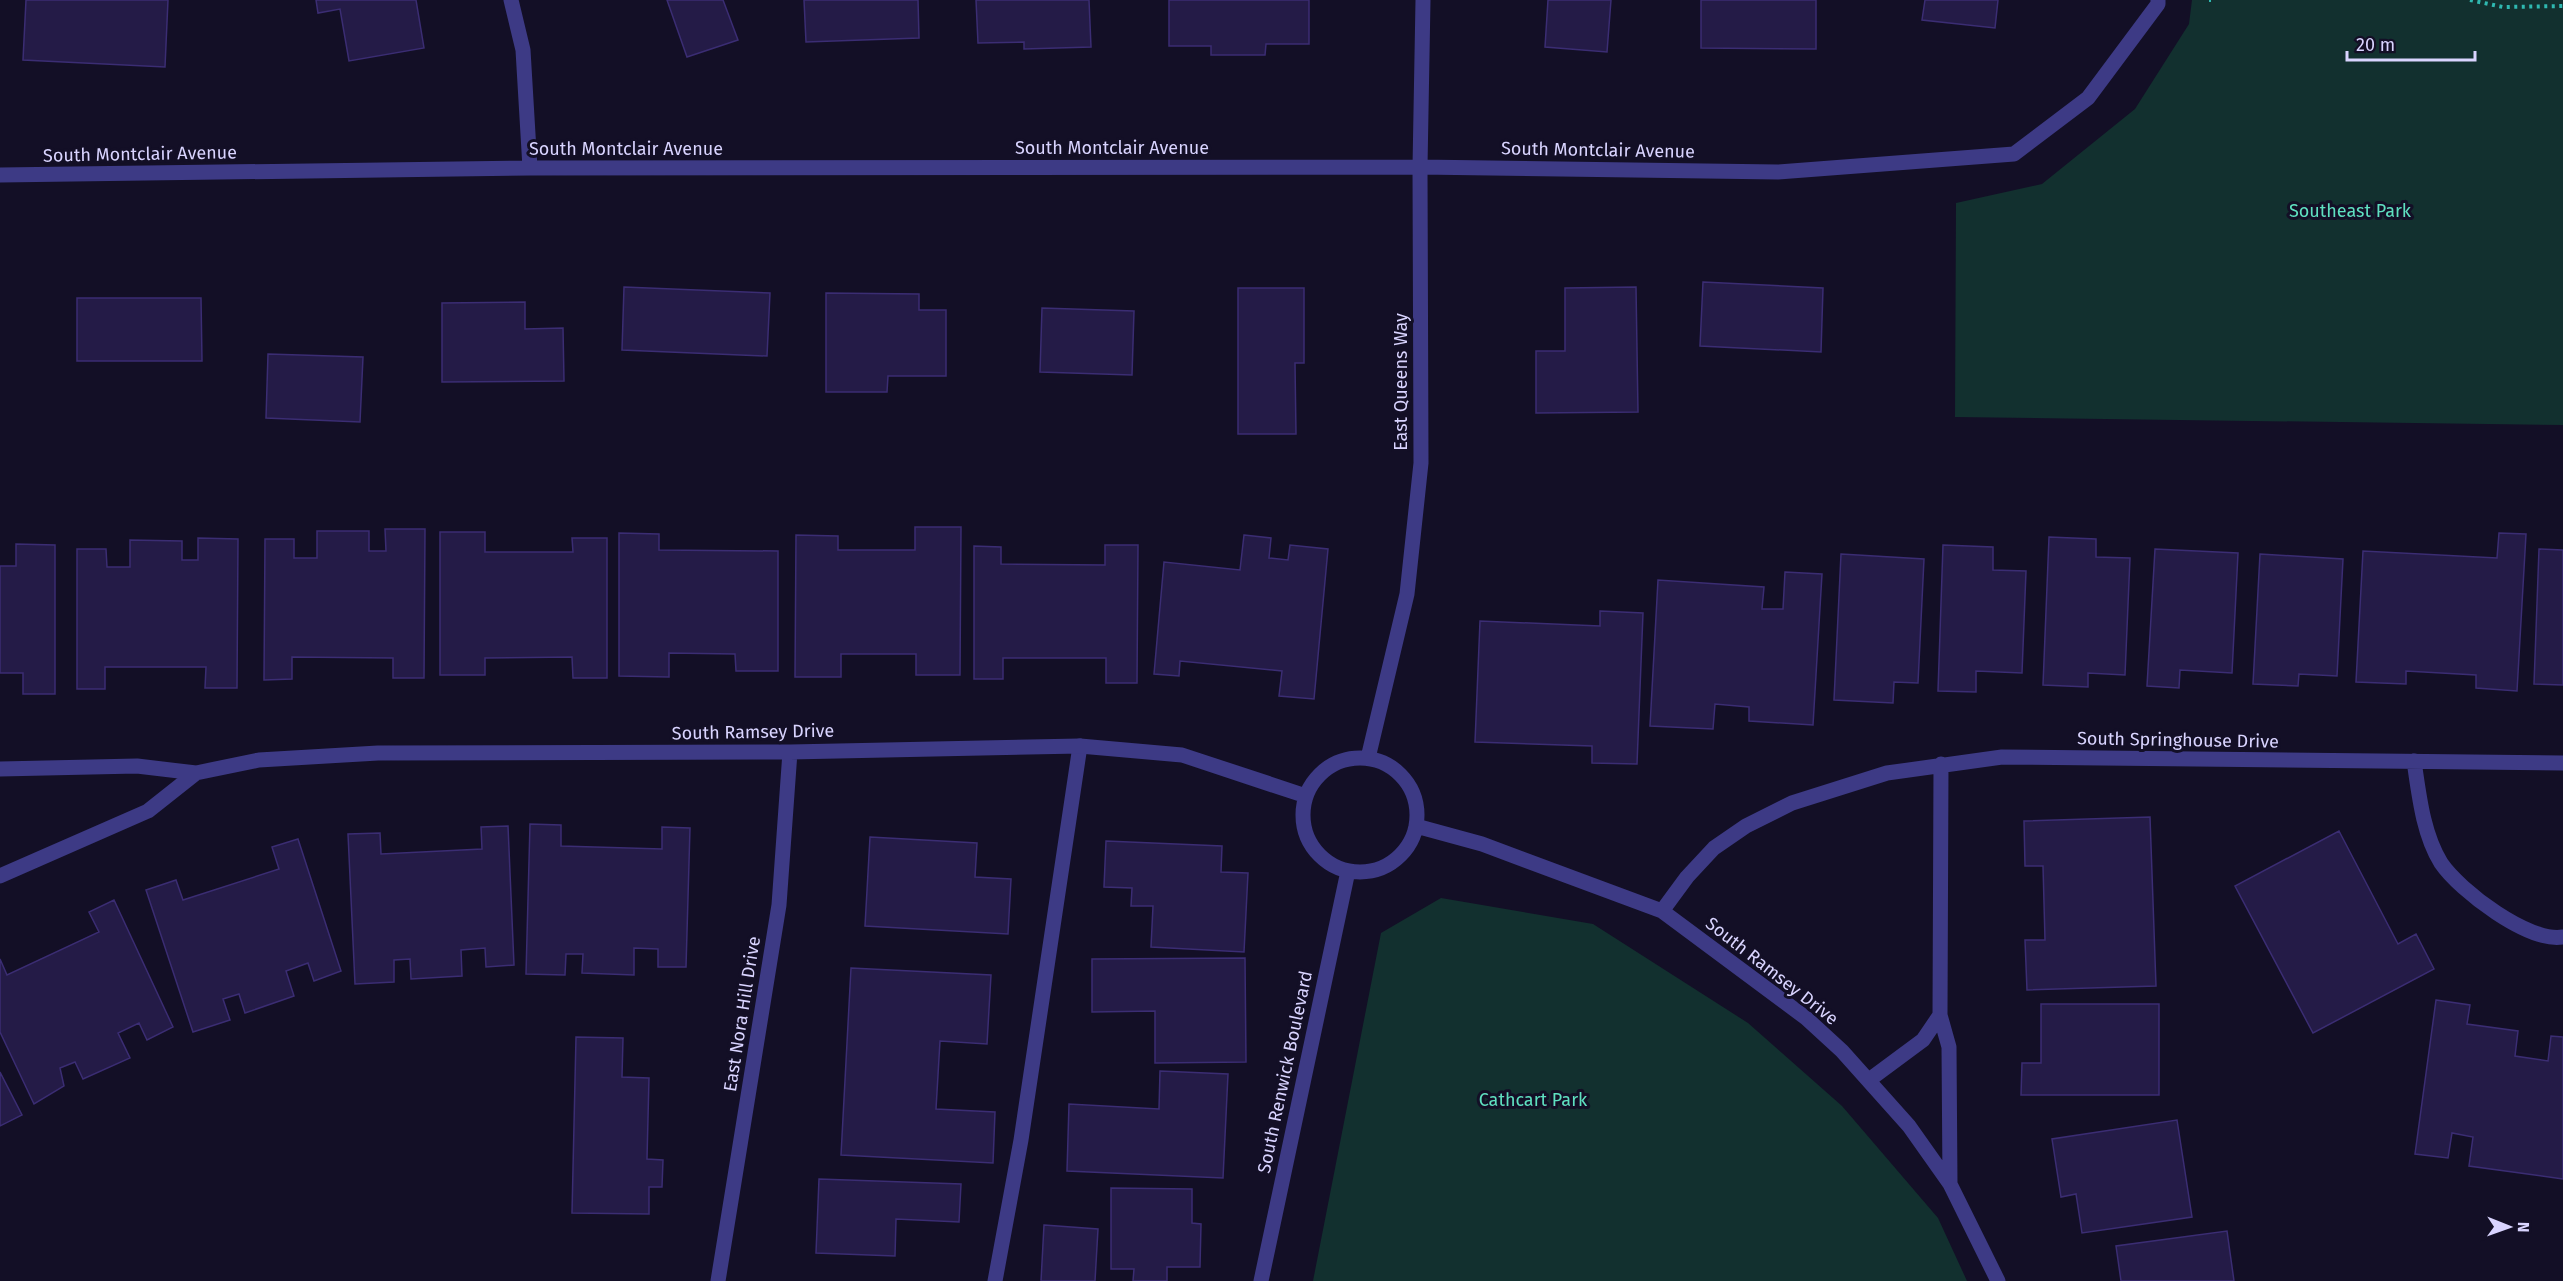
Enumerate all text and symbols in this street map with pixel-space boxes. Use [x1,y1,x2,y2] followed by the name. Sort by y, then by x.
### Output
[2347,24,2474,62] scale bar
[2356,34,2395,56] text: 20 m
[1015,137,1209,159] street label: South Montclair Avenue
[1501,137,1695,163] street label: South Montclair Avenue
[529,138,723,160] street label: South Montclair Avenue
[43,141,237,167] street label: South Montclair Avenue
[2289,200,2412,222] park label: Southeast Park
[1390,313,1412,451] street label: East Queens Way
[672,720,834,744] street label: South Ramsey Drive
[2077,727,2279,753] street label: South Springhouse Drive
[1701,912,1843,1030] street label: South Ramsey Drive
[719,935,765,1093] street label: East Nora Hill Drive
[1253,969,1317,1175] street label: South Renwick Boulevard
[1479,1089,1588,1111] park label: Cathcart Park
[2479,1197,2539,1257] north arrow
[2514,1222,2533,1233] text: N

